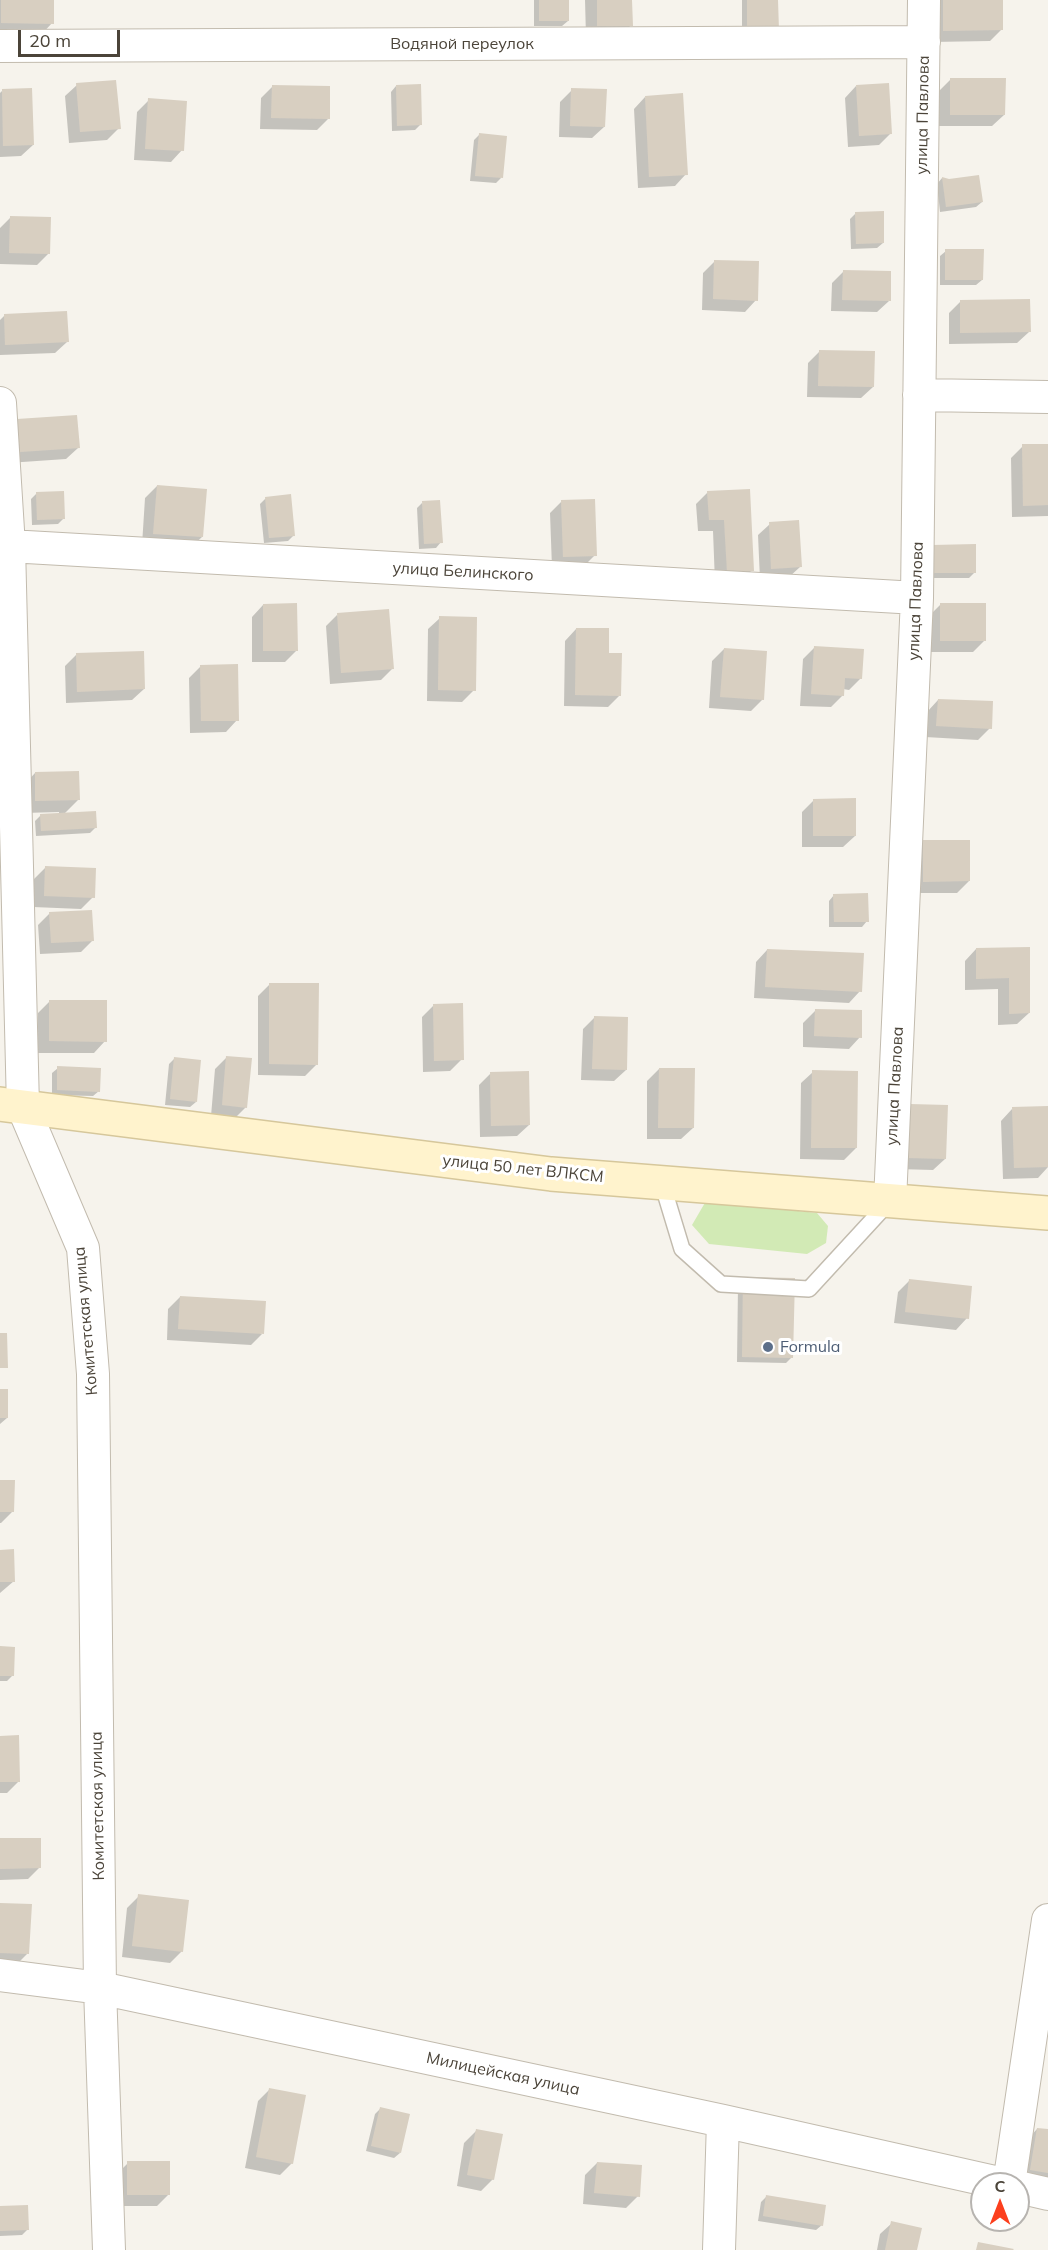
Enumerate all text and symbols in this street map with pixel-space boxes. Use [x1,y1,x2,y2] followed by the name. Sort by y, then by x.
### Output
[21,18,123,56] scale bar
[29,29,71,52] text: 20 m
[390,34,534,54] street label: Водяной переулок
[912,55,934,175] street label: улица Павлова
[904,541,928,661] street label: улица Павлова
[392,559,534,585] street label: улица Белинского
[882,1026,908,1146] street label: улица Павлова
[441,1151,605,1187] street label: улица 50 лет ВЛКСМ
[70,1246,102,1396] street label: Комитетская улица
[780,1337,840,1357] place label: Formula
[761,1340,775,1354] marker: Formula
[87,1731,109,1881] street label: Комитетская улица
[425,2048,581,2100] street label: Милицейская улица
[970,2172,1030,2232] north arrow
[995,2176,1005,2196] text: С

